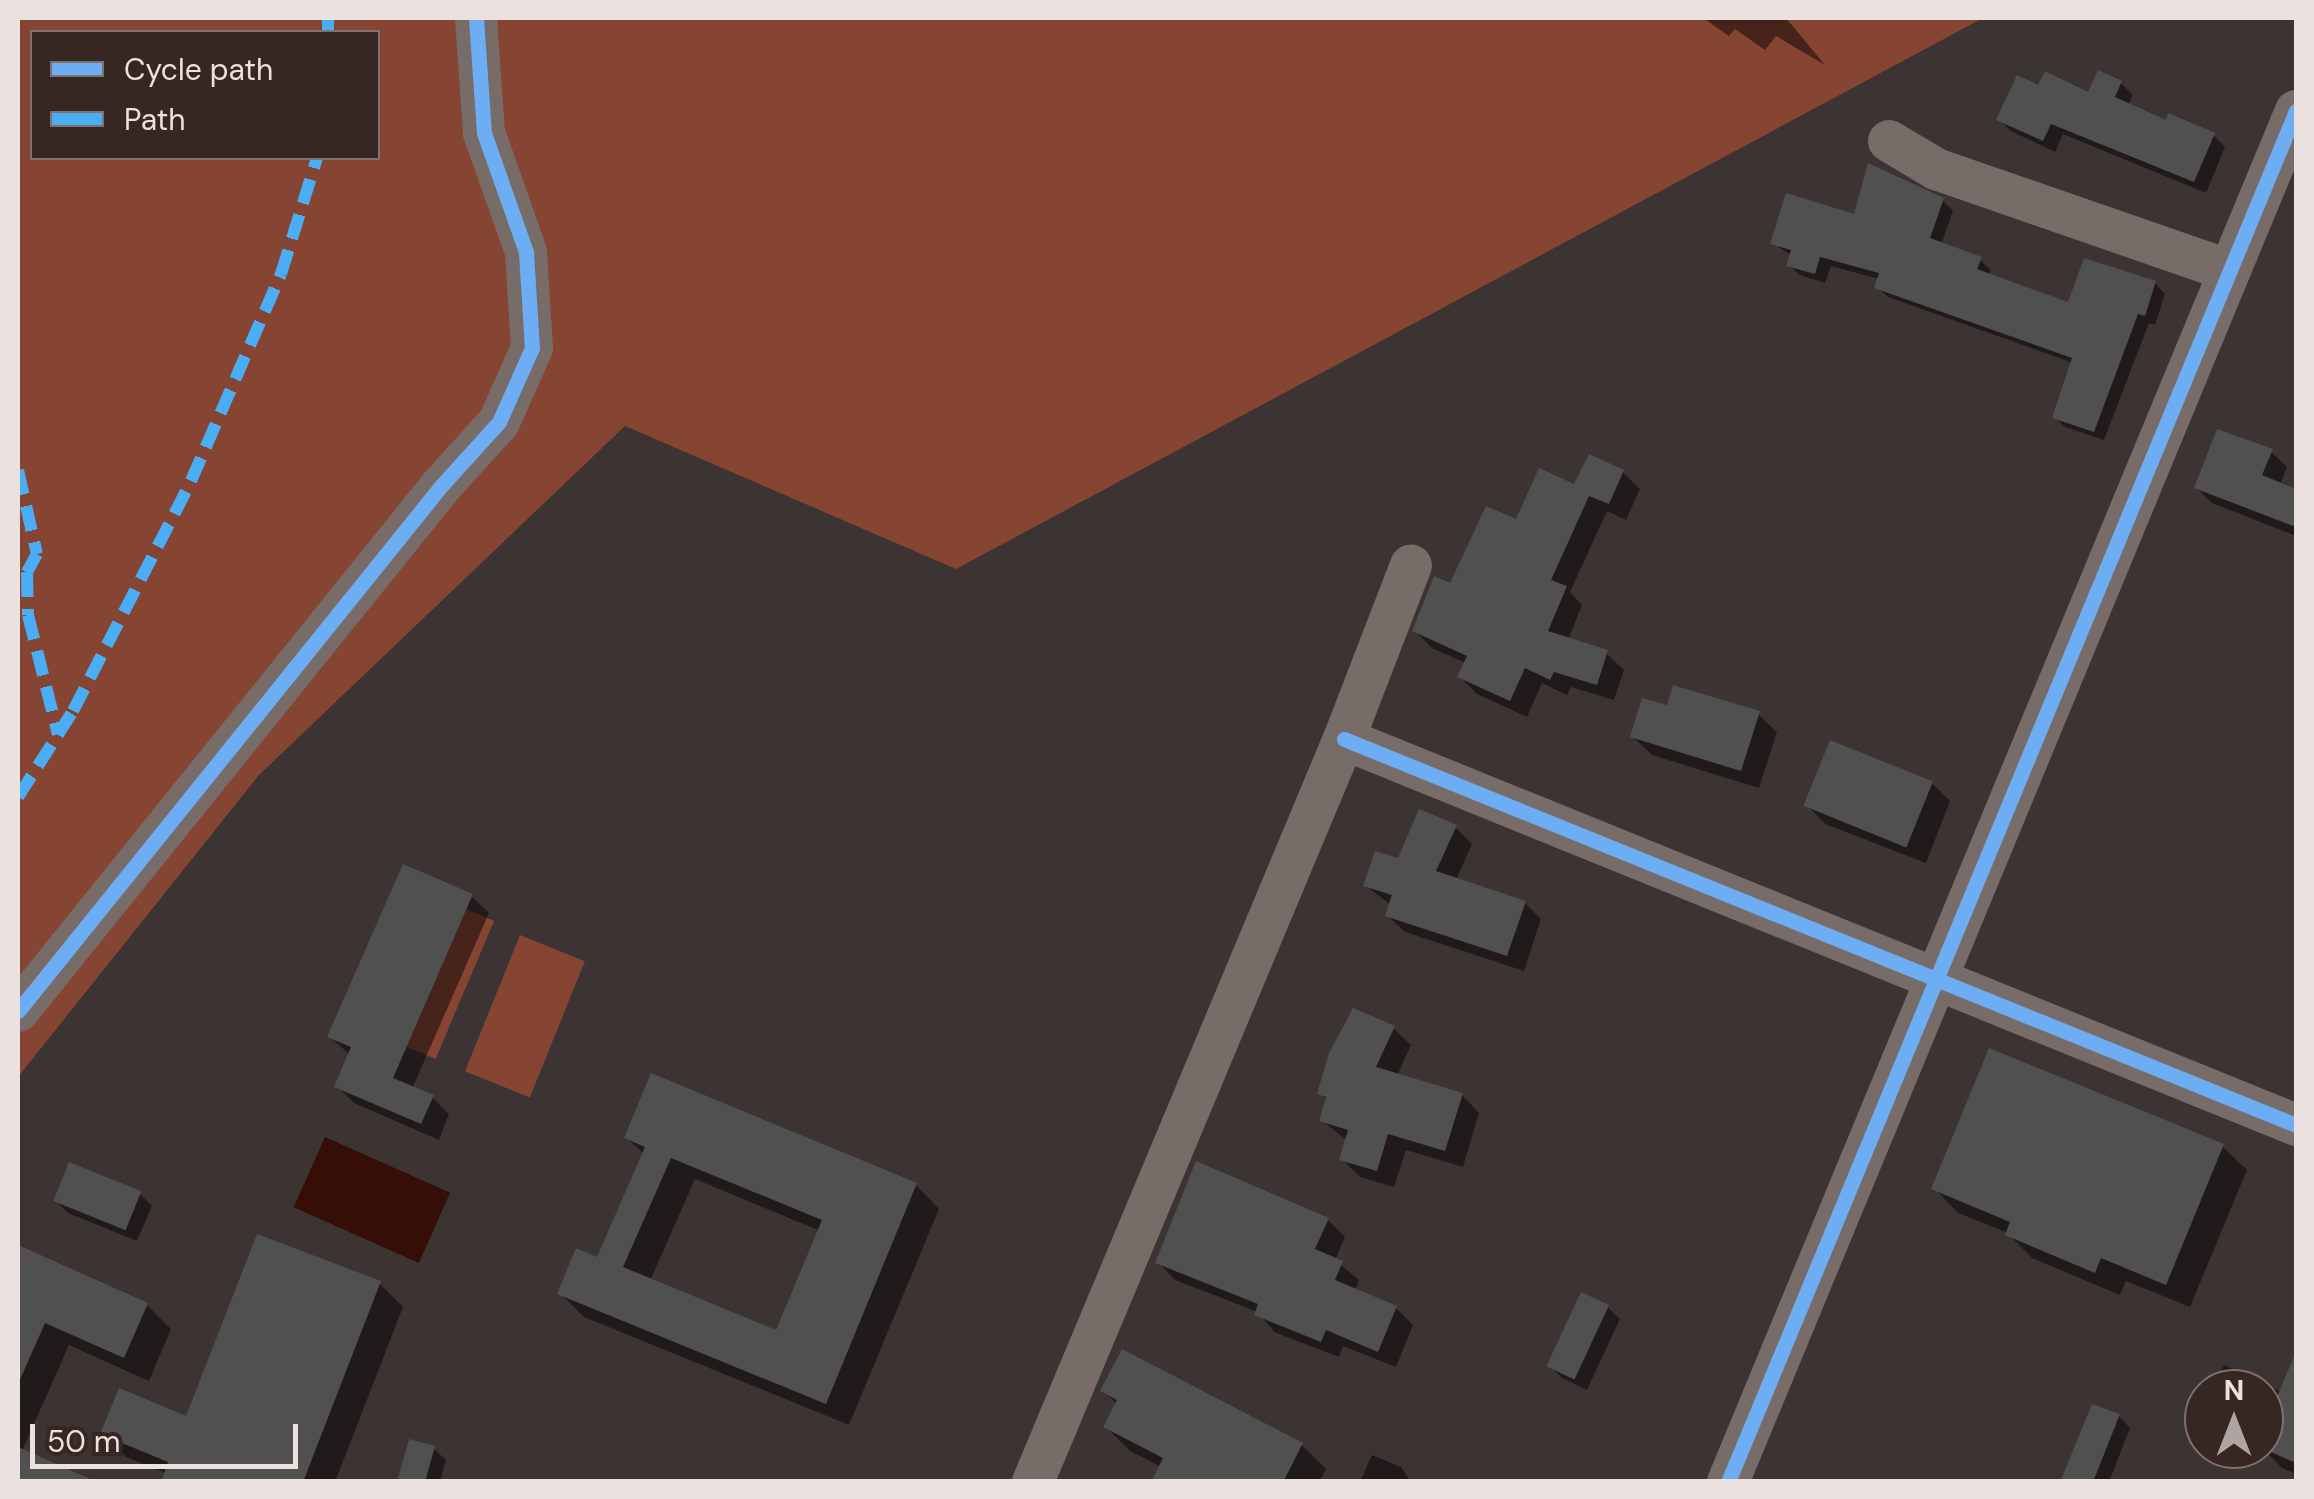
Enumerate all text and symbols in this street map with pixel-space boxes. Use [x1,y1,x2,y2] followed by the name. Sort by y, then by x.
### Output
[30,30,380,160] legend
[124,50,273,89] text: Cycle path
[124,100,186,139] text: Path
[2184,1369,2284,1469] north arrow
[2224,1372,2244,1409] text: N
[35,1404,302,1466] scale bar
[47,1422,121,1461] text: 50 m

